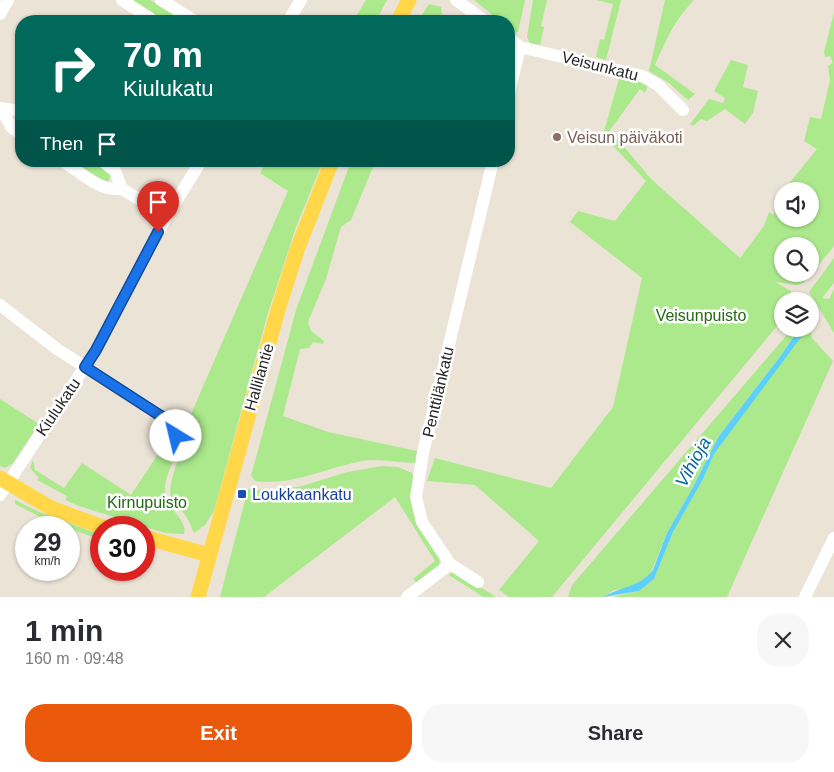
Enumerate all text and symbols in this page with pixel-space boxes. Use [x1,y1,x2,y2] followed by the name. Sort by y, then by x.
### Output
[40,35,105,100] icon: right
[123,35,203,74] text: 70 m
[560,48,640,84] street label: Veisunkatu
[123,76,214,101] text: Kiulukatu
[567,129,683,146] place label: Veisun päiväkoti
[93,130,121,158] icon: arrive
[551,131,563,143] marker: Veisun päiväkoti
[40,133,83,154] text: Then
[137,181,179,232] pin
[774,182,819,337] map controls
[774,182,819,227] button: sound
[144,188,172,216] icon: arrive
[774,237,819,282] button: search
[774,292,819,337] button: layers
[656,307,746,324] park label: Veisunpuisto
[241,341,277,413] street label: Hallilantie
[419,345,457,439] street label: Penttilänkatu
[33,375,83,439] street label: Kiulukatu
[149,409,201,461] position arrow
[671,434,715,490] water label: Vihioja
[252,486,352,503] place label: Loukkaankatu
[236,488,248,500] marker: Loukkaankatu
[107,494,187,511] park label: Kirnupuisto
[90,516,155,581] speed limit sign: 30
[34,528,61,556] text: 29
[34,554,61,568] text: km/h
[25,614,103,647] text: 1 min
[757,614,809,666] button: close
[25,650,124,667] text: 160 m · 09:48
[25,704,412,762] button: Exit
[422,704,809,762] button: Share

